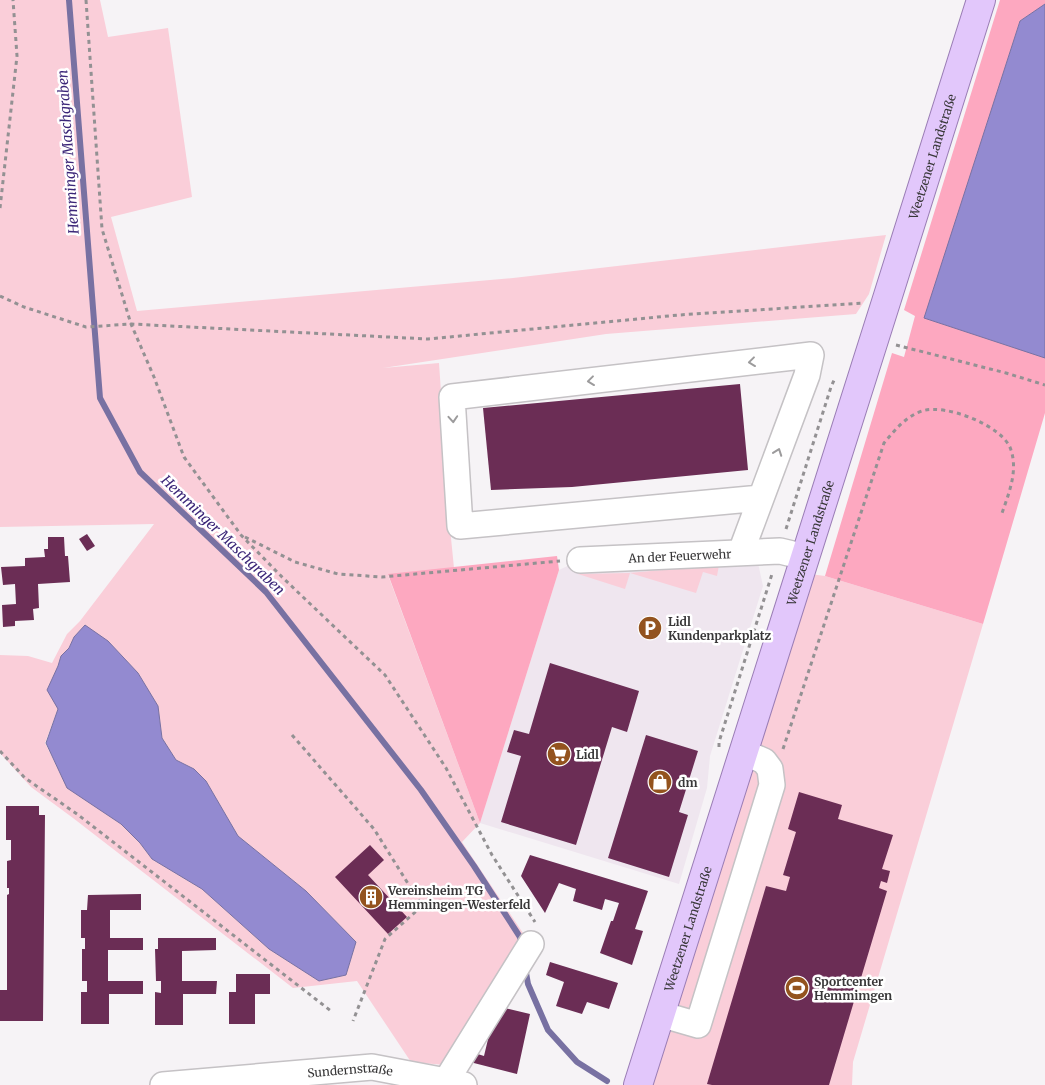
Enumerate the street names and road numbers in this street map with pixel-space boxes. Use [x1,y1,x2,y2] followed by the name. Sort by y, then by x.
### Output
[905,92,959,222] street label: Weetzener Landstraße
[783,478,837,608] street label: Weetzener Landstraße
[627,546,732,565] street label: An der Feuerwehr
[660,864,714,994] street label: Weetzener Landstraße
[307,1059,394,1080] street label: Sundernstraße

